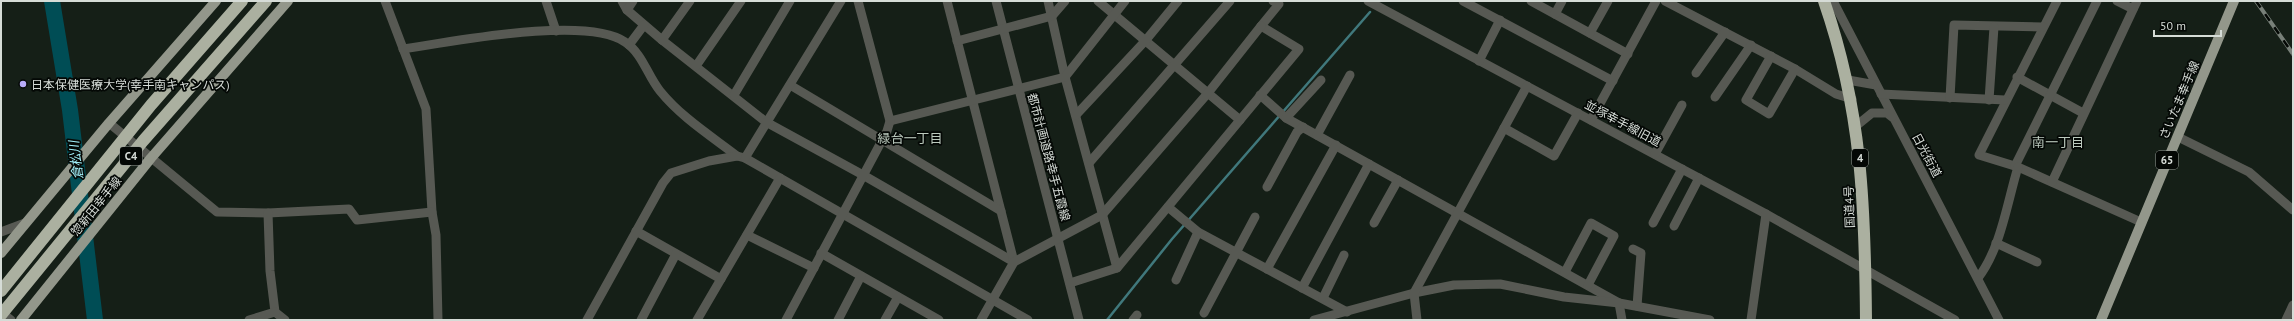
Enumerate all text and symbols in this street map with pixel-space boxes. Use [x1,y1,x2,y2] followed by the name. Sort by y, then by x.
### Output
[2154,12,2221,38] scale bar
[2160,18,2186,33] text: 50 m
[2156,59,2202,141] street label: さいたま幸手線
[31,77,230,92] place label: 日本保健医療大学(幸手南キャンパス)
[18,79,28,89] marker: 日本保健医療大学(幸手南キャンパス)
[1025,91,1073,223] street label: 都市計画道路幸手五霞線
[1582,97,1664,149] street label: 並塚幸手線旧道
[877,130,943,147] district label: 緑台一丁目
[1909,130,1945,180] street label: 日光街道
[2032,134,2084,151] district label: 南一丁目
[65,138,87,180] water label: 倉松川
[120,147,142,165] road number: C4
[1852,149,1868,167] road number: 4
[2156,151,2178,169] road number: 65
[68,173,124,239] street label: 惣新田幸手線
[1841,185,1857,229] street label: 国道4号

